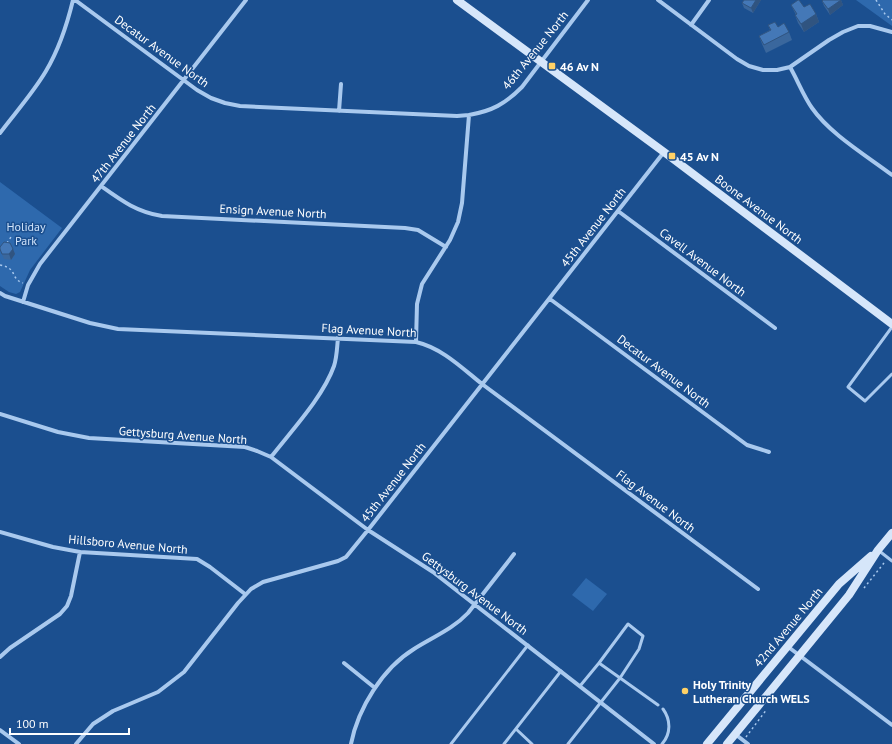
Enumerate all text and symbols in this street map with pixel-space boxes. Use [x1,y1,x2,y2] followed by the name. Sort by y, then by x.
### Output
[499,8,571,92] street label: 46th Avenue North
[112,12,212,90] street label: Decatur Avenue North
[560,59,599,74] place label: 46 Av N
[547,61,557,71] marker: 46 Av N
[87,100,159,186] street label: 47th Avenue North
[680,149,719,164] place label: 45 Av N
[667,151,677,161] marker: 45 Av N
[712,171,806,247] street label: Boone Avenue North
[557,184,629,270] street label: 45th Avenue North
[219,201,327,221] street label: Ensign Avenue North
[6,219,46,248] park label: Holiday Park
[657,225,749,299] street label: Cavell Avenue North
[321,320,417,340] street label: Flag Avenue North
[614,331,714,411] street label: Decatur Avenue North
[118,423,248,447] street label: Gettysburg Avenue North
[357,439,429,525] street label: 45th Avenue North
[613,466,699,536] street label: Flag Avenue North
[68,531,188,557] street label: Hillsboro Avenue North
[419,548,531,638] street label: Gettysburg Avenue North
[750,584,826,670] street label: 42nd Avenue North
[693,677,810,706] place label: Holy Trinity Lutheran Church WELS
[680,686,690,696] marker: Holy Trinity Lutheran Church WELS
[10,710,129,736] scale bar
[16,716,49,731] text: 100 m

